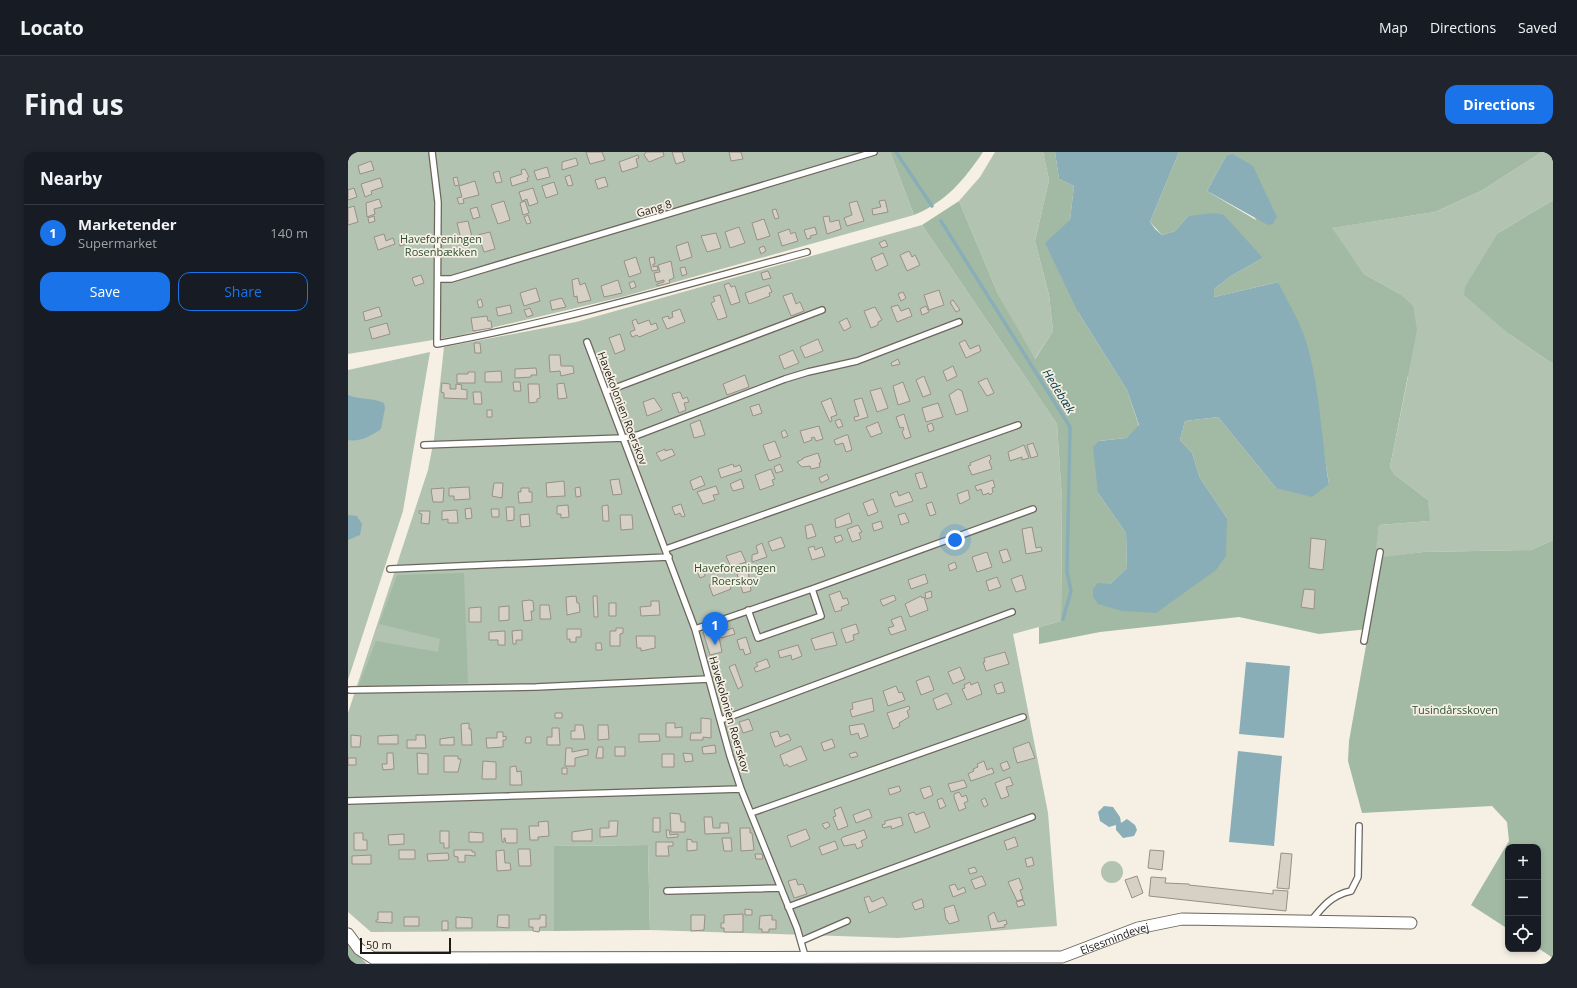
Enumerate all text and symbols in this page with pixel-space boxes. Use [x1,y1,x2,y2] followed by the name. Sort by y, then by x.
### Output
[20,15,84,41] text: Locato
[1379,18,1408,37] text: Map
[1430,18,1496,37] text: Directions
[1518,18,1557,37] text: Saved
[24,85,124,123] text: Find us
[1445,85,1553,124] button: Directions
[40,167,102,190] text: Nearby
[635,196,673,220] street label: Gang 8
[78,214,177,234] text: Marketender
[49,224,57,242] text: 1
[270,224,308,242] text: 140 m
[400,231,482,259] park label: Haveforeningen Rosenbækken
[78,234,157,252] text: Supermarket
[40,272,170,311] button: Save
[178,272,308,311] button: Share
[594,349,652,467] street label: Havekolonien Roerskov
[1039,365,1080,418] water label: Hedebæk
[945,530,965,550] your location
[694,560,776,588] park label: Haveforeningen Roerskov
[702,612,728,645] pin: 1
[706,654,754,774] street label: Havekolonien Roerskov
[1412,702,1498,717] park label: Tusindårsskoven
[1505,844,1541,952] map controls
[1505,844,1541,880] button: +
[1505,880,1541,916] button: −
[1505,916,1541,952] button: locate
[1077,918,1150,957] street label: Elsesmindevej
[360,936,451,955] scale bar
[366,937,392,952] text: 50 m

